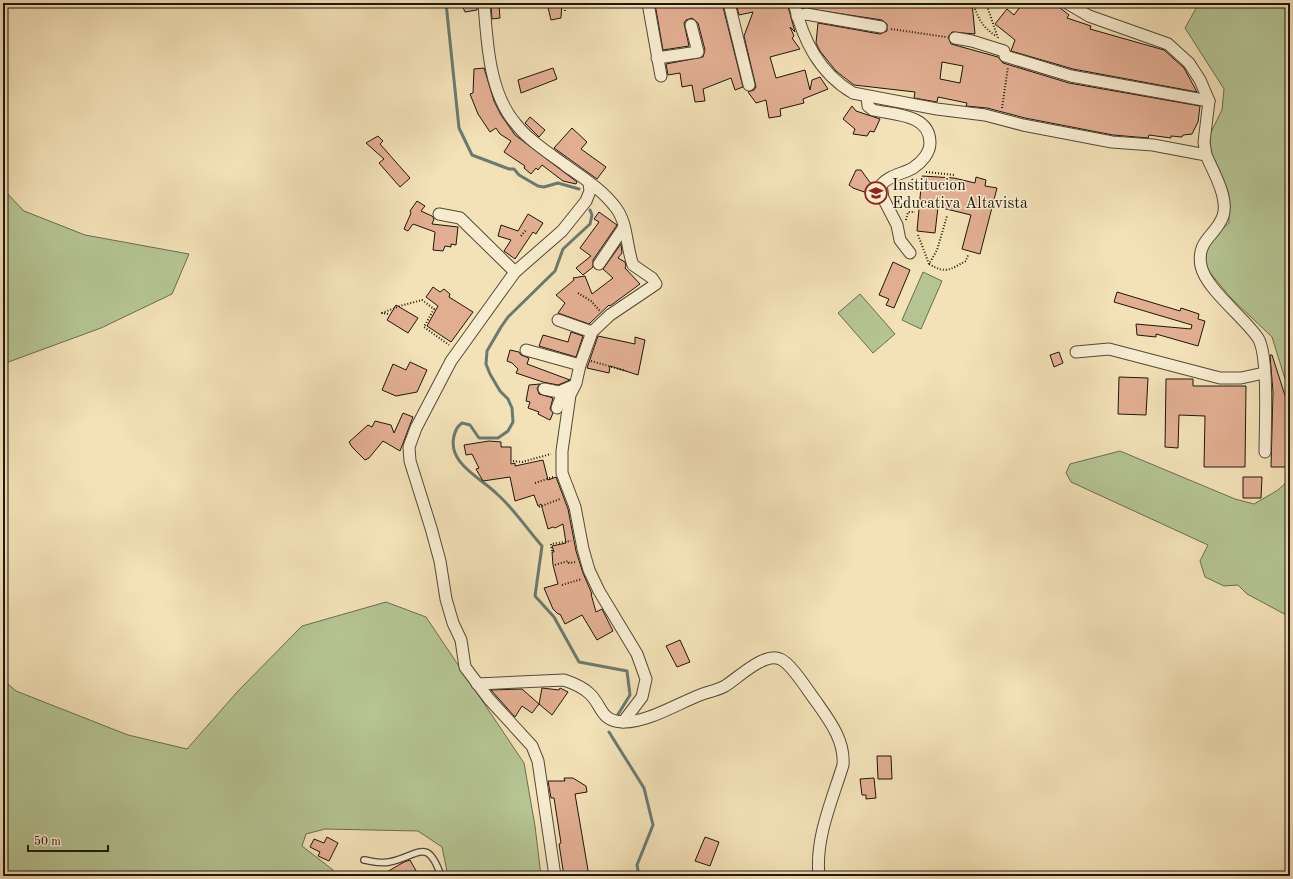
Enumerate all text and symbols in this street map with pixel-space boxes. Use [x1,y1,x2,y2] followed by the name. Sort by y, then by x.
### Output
[892,178,1028,212] place label: Institucion Educativa Altavista
[863,180,889,206] school or university icon: Institucion Educativa Altavista
[28,827,108,853] scale bar
[34,835,61,848] text: 50 m

